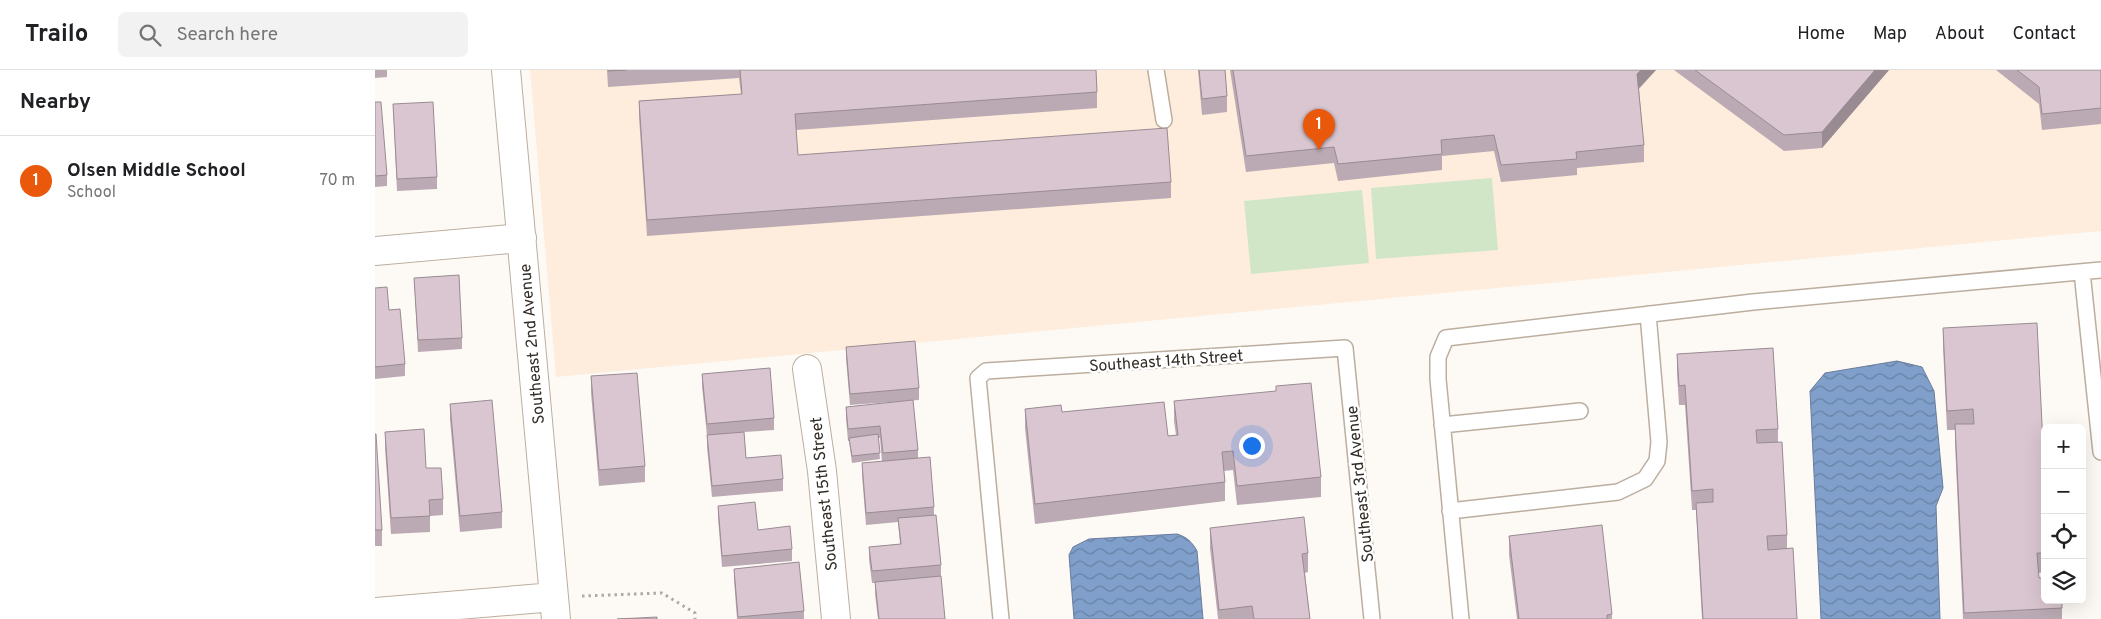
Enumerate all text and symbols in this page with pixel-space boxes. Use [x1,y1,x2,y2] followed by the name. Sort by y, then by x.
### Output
[118,12,468,57] search box
[25,20,88,50] text: Trailo
[136,21,164,49] icon: search
[176,23,278,47] text: Search here
[1797,23,1845,46] text: Home
[1873,23,1907,46] text: Map
[1935,23,1984,46] text: About
[2012,23,2076,46] text: Contact
[20,89,91,116] text: Nearby
[1303,109,1335,150] pin: 1
[67,159,246,183] text: Olsen Middle School
[33,171,39,191] text: 1
[320,171,355,191] text: 70 m
[67,183,116,203] text: School
[516,263,550,425] street label: Southeast 2nd Avenue
[1088,347,1244,377] street label: Southeast 14th Street
[1343,404,1379,563] street label: Southeast 3rd Avenue
[807,416,843,572] street label: Southeast 15th Street
[2041,424,2086,604] map controls
[2041,424,2086,469] button: +
[1239,433,1265,459] your location
[2041,469,2086,514] button: −
[2041,514,2086,559] button: locate
[2041,559,2086,604] button: layers

